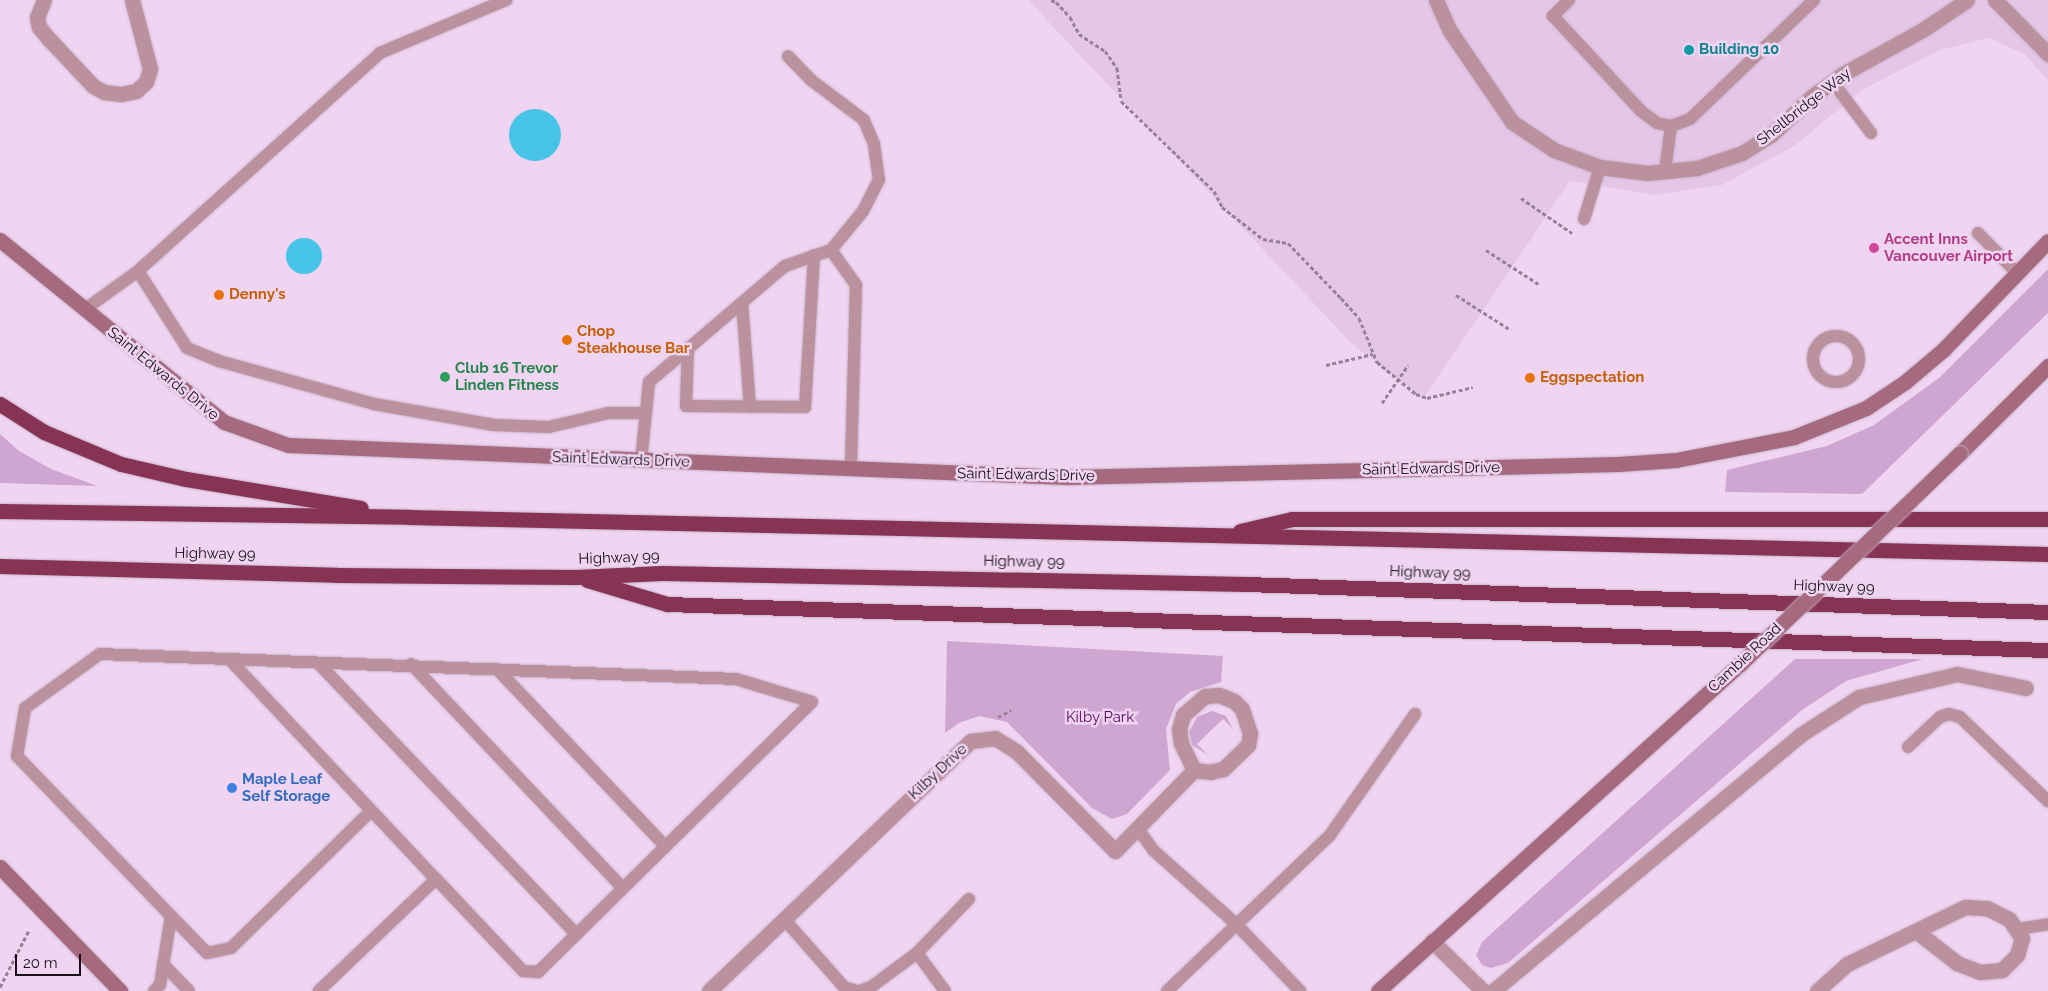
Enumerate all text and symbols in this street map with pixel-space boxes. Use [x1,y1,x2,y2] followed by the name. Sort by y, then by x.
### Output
[1699,41,1779,59] place label: Building 10
[1683,44,1695,56] marker: Building 10
[1753,65,1855,149] street label: Shellbridge Way
[1884,230,2014,265] place label: Accent Inns Vancouver Airport
[1868,242,1880,254] marker: Accent Inns Vancouver Airport
[229,286,286,304] place label: Denny's
[213,289,225,301] marker: Denny's
[577,322,690,357] place label: Chop Steakhouse Bar
[104,324,222,424] street label: Saint Edwards Drive
[561,334,573,346] marker: Chop Steakhouse Bar
[455,359,559,394] place label: Club 16 Trevor Linden Fitness
[1540,369,1644,387] place label: Eggspectation
[439,371,451,383] marker: Club 16 Trevor Linden Fitness
[1524,372,1536,384] marker: Eggspectation
[552,449,690,471] street label: Saint Edwards Drive
[1362,459,1500,479] street label: Saint Edwards Drive
[957,465,1095,485] street label: Saint Edwards Drive
[174,544,256,564] street label: Highway 99
[578,548,660,568] street label: Highway 99
[983,552,1065,572] street label: Highway 99
[1389,563,1471,583] street label: Highway 99
[1793,577,1875,597] street label: Highway 99
[1705,620,1785,696] street label: Cambie Road
[1066,709,1134,727] park label: Kilby Park
[905,740,971,804] street label: Kilby Drive
[242,770,331,805] place label: Maple Leaf Self Storage
[226,782,238,794] marker: Maple Leaf Self Storage
[18,944,84,976] scale bar
[23,954,58,972] text: 20 m

